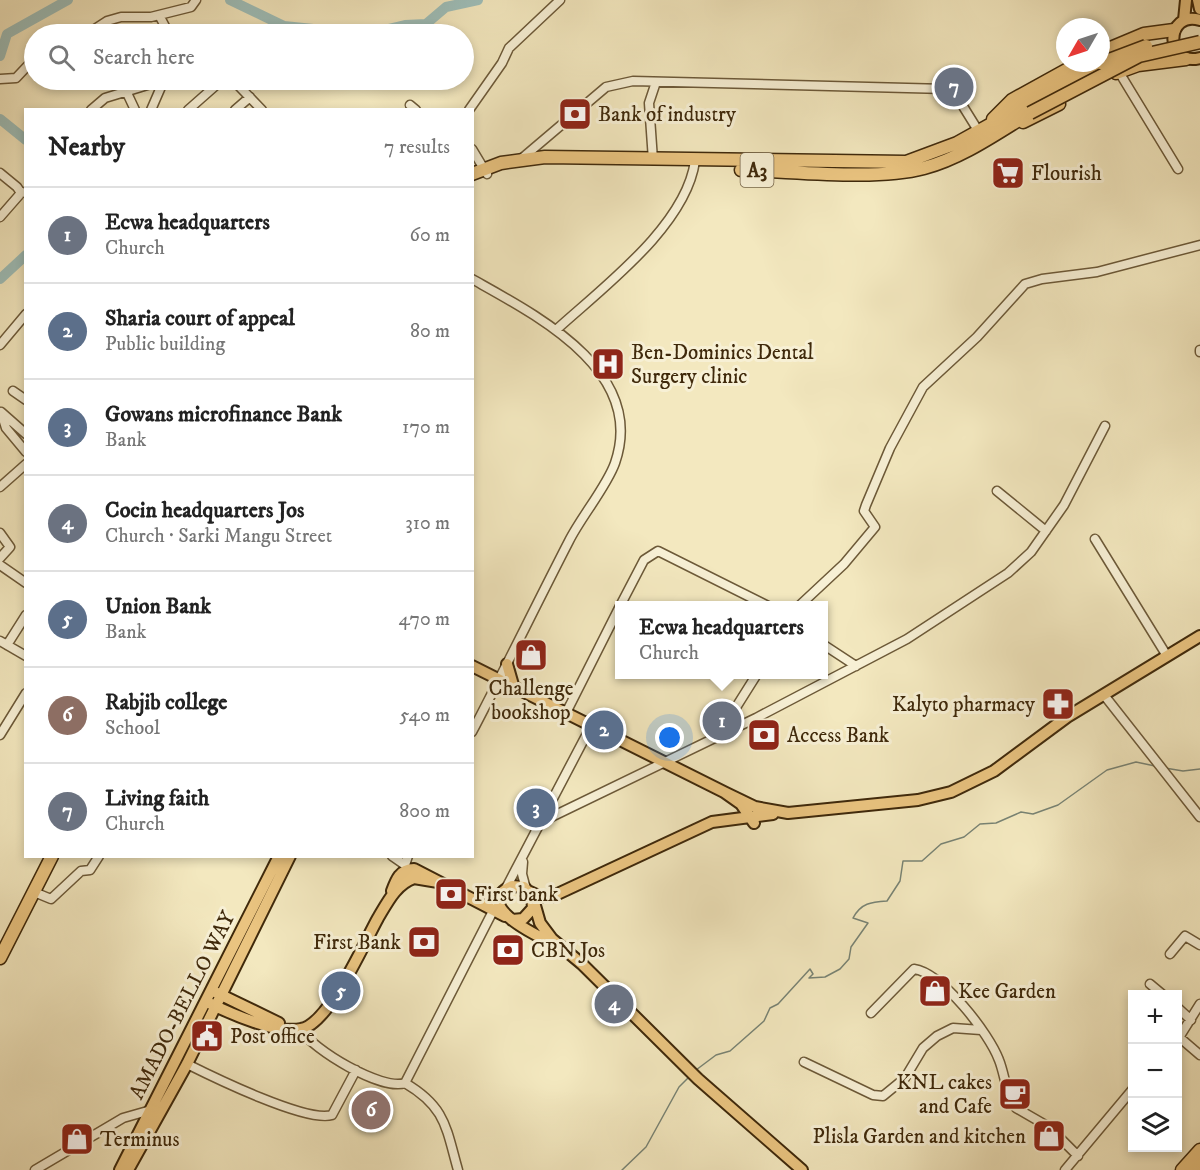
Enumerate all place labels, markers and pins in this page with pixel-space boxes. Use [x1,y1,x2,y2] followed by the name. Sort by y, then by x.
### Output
[934,64,974,110] pin: 7
[557,96,593,132] bank icon: Bank of industry
[598,102,737,128] place label: Bank of industry
[990,155,1026,191] supermarket icon: Flourish
[1031,161,1102,187] place label: Flourish
[631,340,814,390] place label: Ben-Dominics Dental Surgery clinic
[590,346,626,382] hospital icon: Ben-Dominics Dental Surgery clinic
[513,637,549,673] shop icon: Challenge bookshop
[488,676,574,726] place label: Challenge bookshop
[1040,686,1076,722] pharmacy icon: Kalyto pharmacy
[892,692,1036,718] place label: Kalyto pharmacy
[702,698,742,744] pin: 1
[584,708,624,752] pin: 2
[746,717,782,753] bank icon: Access Bank
[787,723,890,749] place label: Access Bank
[516,786,556,830] pin: 3
[433,876,469,912] bank icon: First bank
[474,882,559,908] place label: First bank
[406,924,442,960] bank icon: First Bank
[313,930,402,956] place label: First Bank
[490,932,526,968] bank icon: CBN Jos
[531,938,605,964] place label: CBN Jos
[322,968,360,1014] pin: 5
[917,973,953,1009] shop icon: Kee Garden
[958,979,1056,1005] place label: Kee Garden
[594,982,634,1026] pin: 4
[189,1018,225,1054] public building icon: Post office
[230,1024,315,1050] place label: Post office
[896,1070,992,1120] place label: KNL cakes and Cafe
[997,1076,1033,1112] cafe icon: KNL cakes and Cafe
[352,1088,391,1132] pin: 6
[1031,1118,1067,1154] shop icon: Plisla Garden and kitchen
[59,1121,95,1157] shop icon: Terminus
[813,1124,1026,1150] place label: Plisla Garden and kitchen
[100,1127,180,1153] place label: Terminus

